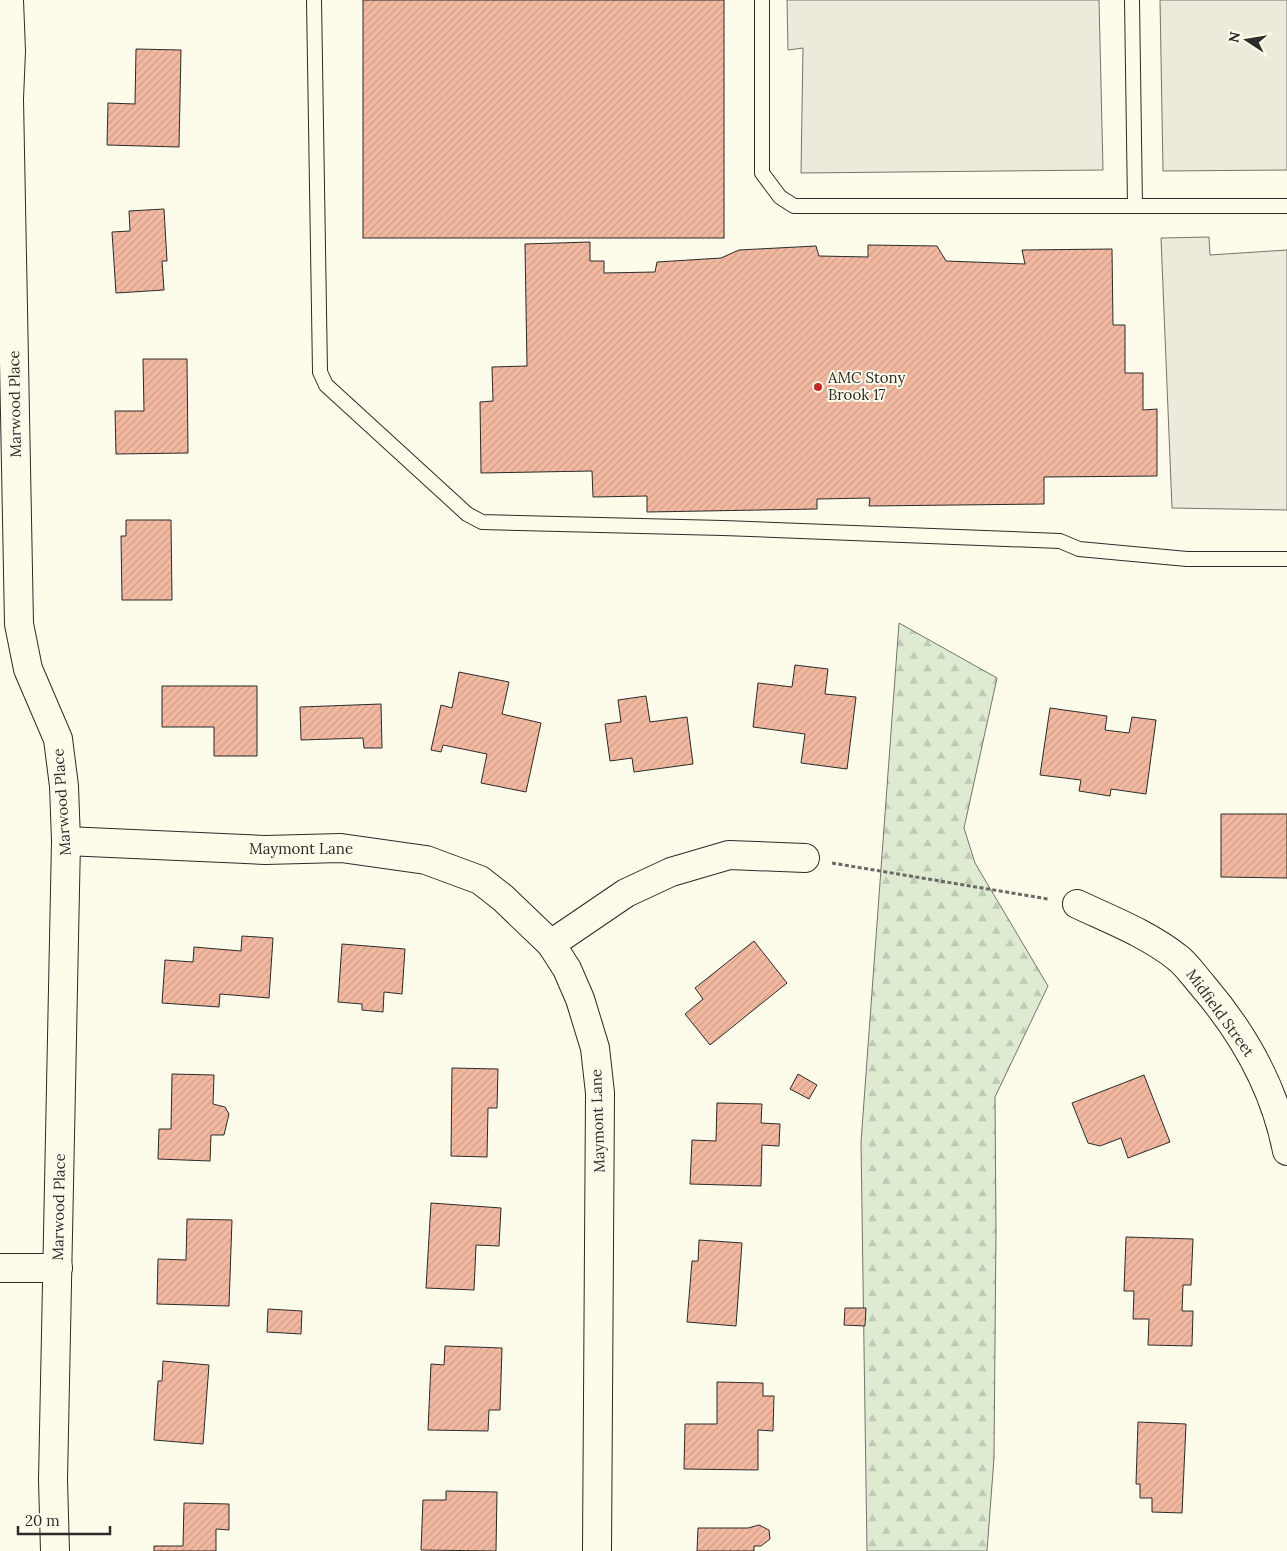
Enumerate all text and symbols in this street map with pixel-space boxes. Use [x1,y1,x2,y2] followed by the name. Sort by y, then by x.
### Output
[1222,15,1272,65] north arrow
[1224,30,1244,44] text: N
[4,350,25,458] street label: Marwood Place
[827,368,906,404] place label: AMC Stony Brook 17
[812,381,824,393] marker: AMC Stony Brook 17
[48,748,75,856] street label: Marwood Place
[249,839,353,858] street label: Maymont Lane
[1182,965,1259,1060] street label: Midfield Street
[586,1069,609,1173] street label: Maymont Lane
[48,1153,69,1261] street label: Marwood Place
[18,1504,110,1536] scale bar
[25,1511,60,1530] text: 20 m

